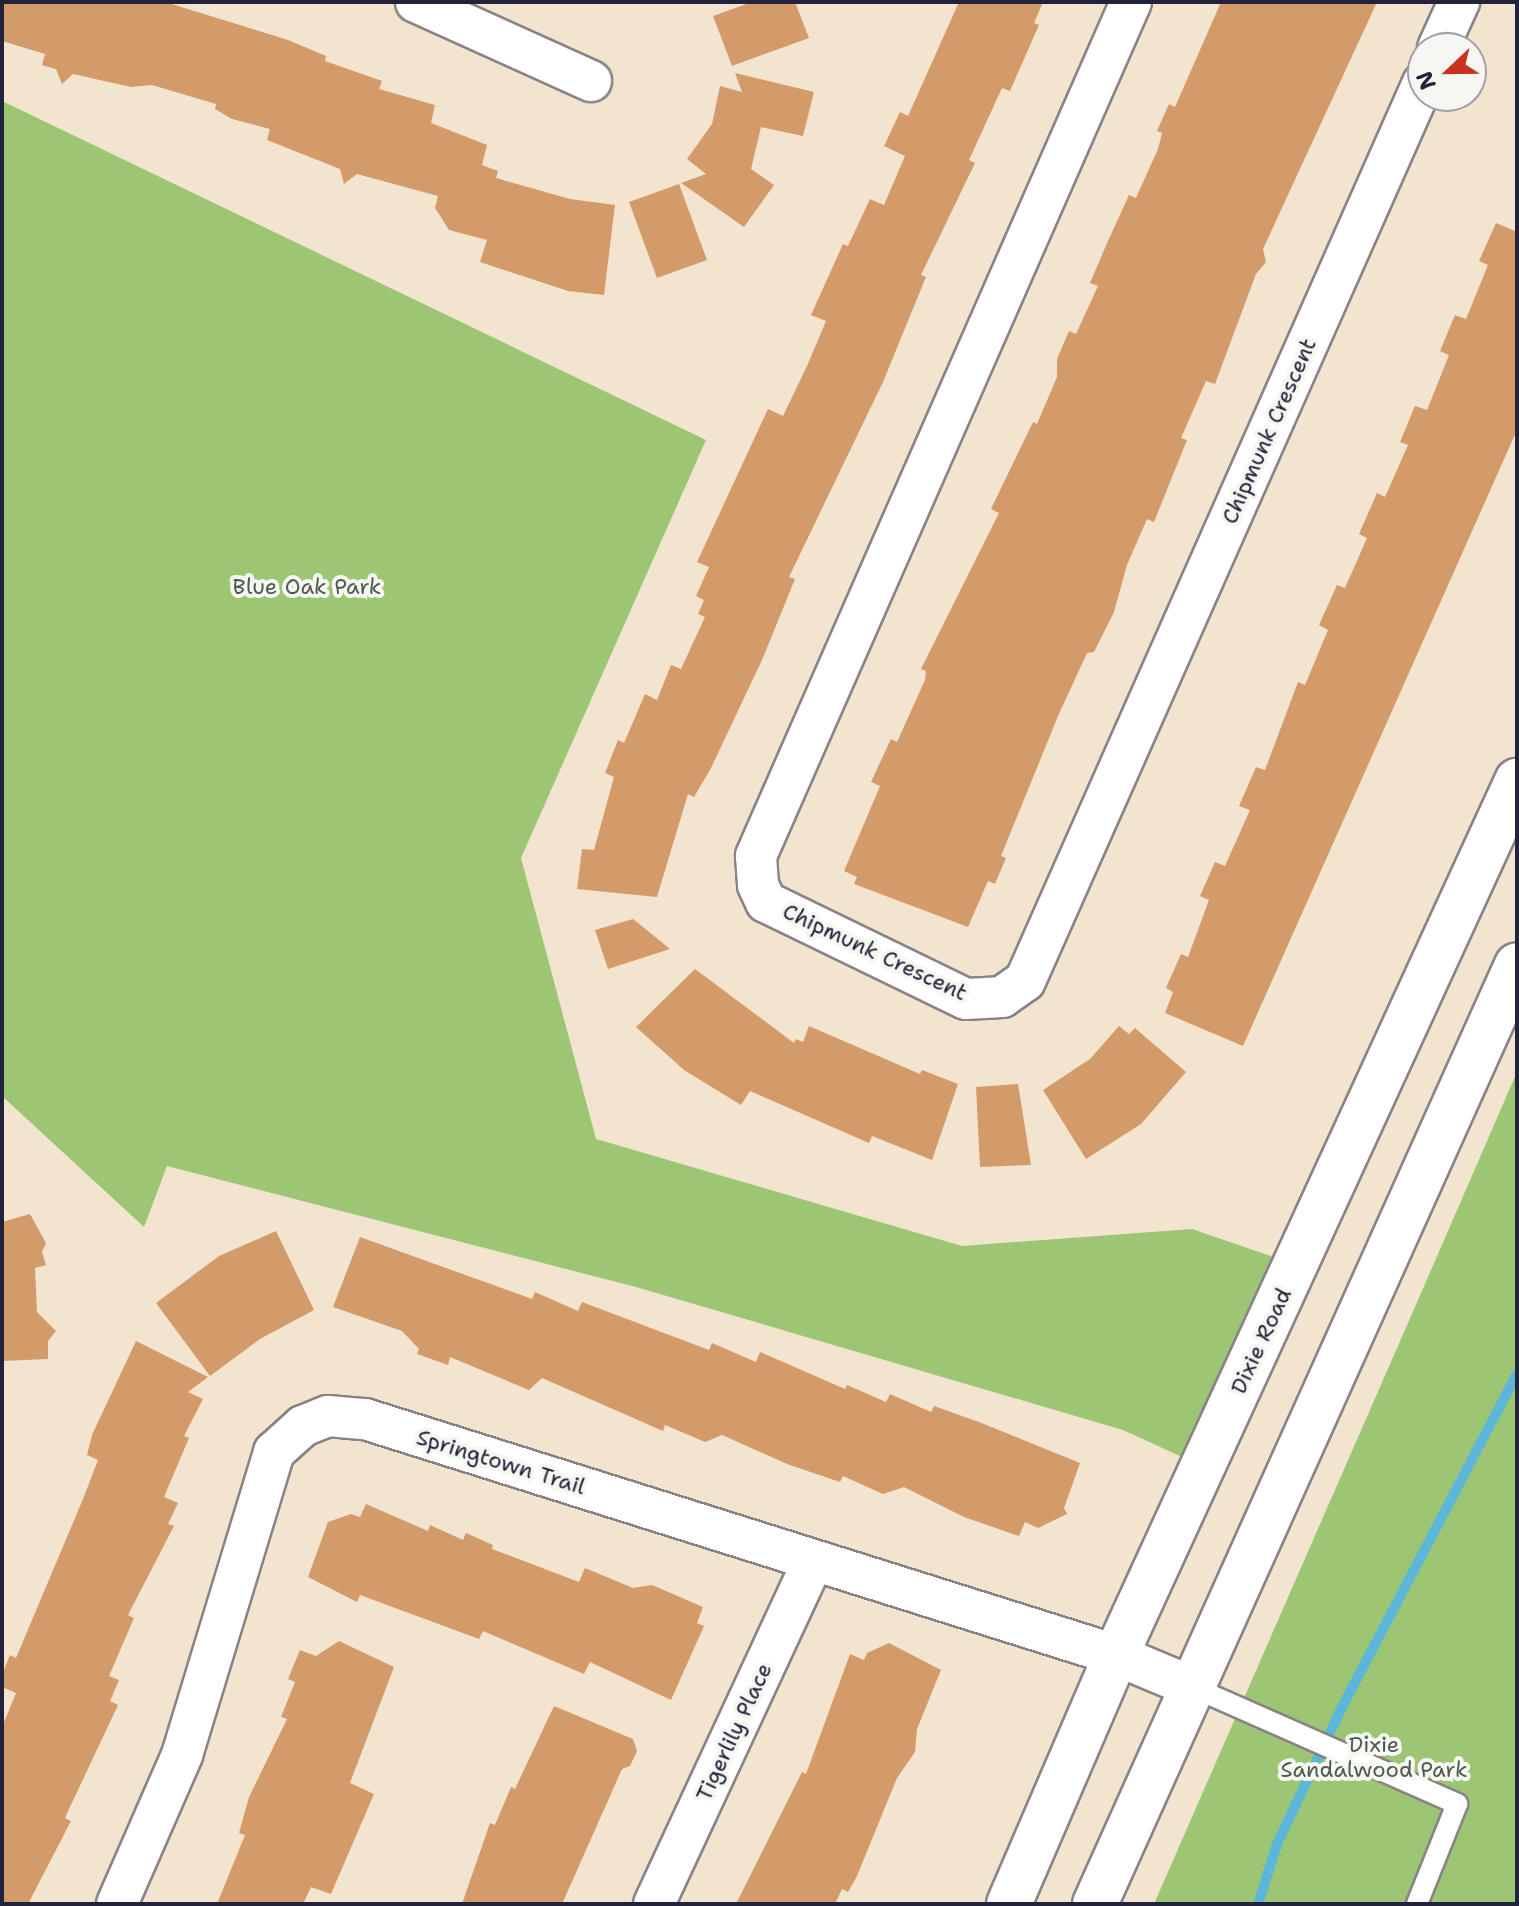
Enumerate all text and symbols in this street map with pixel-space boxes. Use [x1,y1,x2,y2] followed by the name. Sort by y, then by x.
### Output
[1407,32,1487,112] north arrow
[1409,67,1443,94] text: N
[1216,334,1322,528] street label: Chipmunk Crescent
[233,574,381,600] park label: Blue Oak Park
[779,898,971,1006] street label: Chipmunk Crescent
[1225,1284,1297,1398] street label: Dixie Road
[414,1424,588,1500] street label: Springtown Trail
[690,1659,778,1805] street label: Tigerlily Place
[1280,1731,1468,1782] park label: Dixie Sandalwood Park

